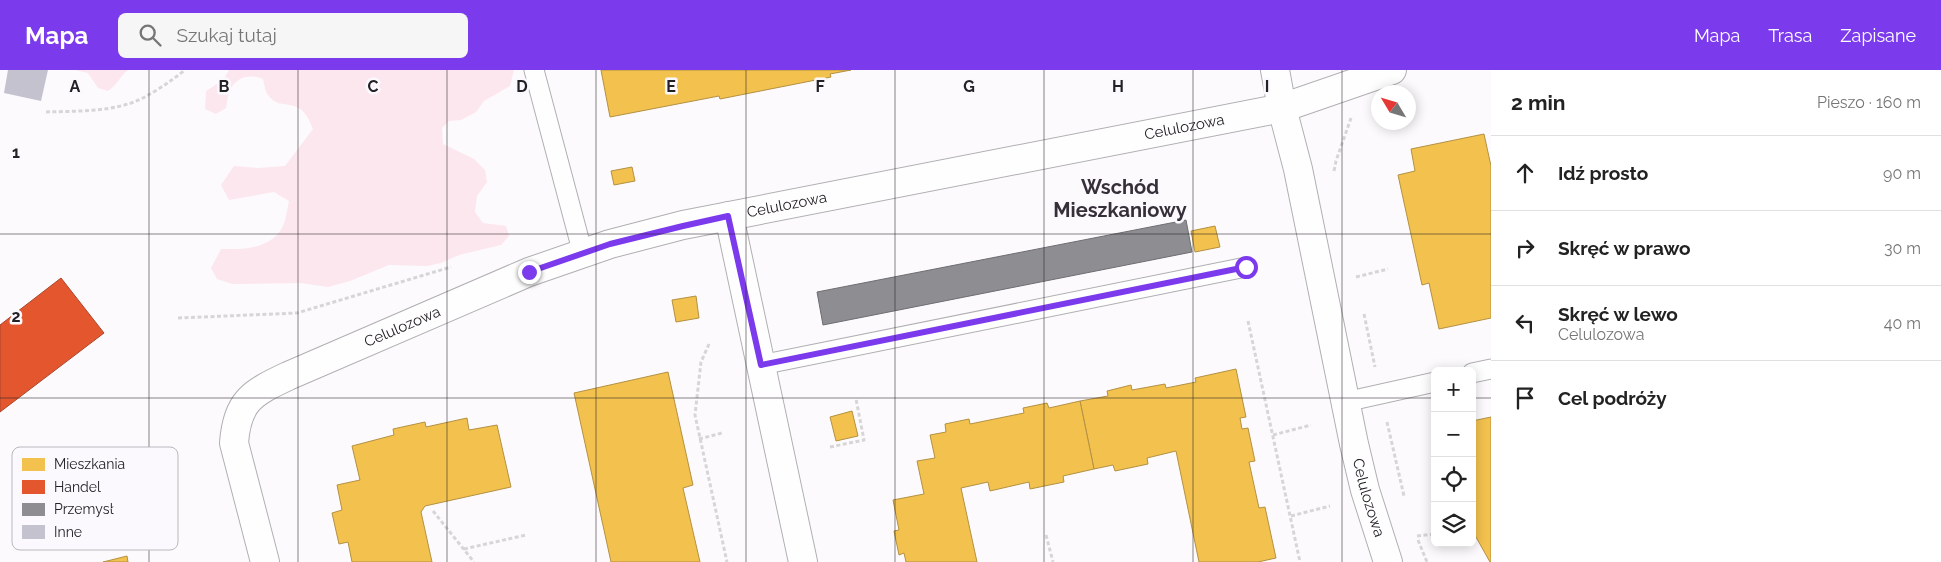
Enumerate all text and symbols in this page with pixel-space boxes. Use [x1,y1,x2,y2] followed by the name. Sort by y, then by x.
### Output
[118,13,468,58] search box
[25,21,88,50] text: Mapa
[136,21,164,49] icon: search
[176,24,277,46] text: Szukaj tutaj
[1694,25,1740,46] text: Mapa
[1768,25,1812,46] text: Trasa
[1840,25,1916,46] text: Zapisane
[70,77,81,96] text: A
[219,77,230,96] text: B
[368,77,379,96] text: C
[516,77,528,96] text: D
[666,77,676,96] text: E
[815,77,825,96] text: F
[963,77,975,96] text: G
[1112,77,1124,96] text: H
[1265,77,1269,96] text: I
[1371,85,1416,130] north arrow
[1511,90,1565,115] text: 2 min
[1817,93,1921,112] text: Pieszo · 160 m
[1143,110,1226,144] street label: Celulozowa
[12,143,20,162] text: 1
[1511,159,1539,187] icon: ahead
[1558,162,1648,184] text: Idź prosto
[1883,164,1921,183] text: 90 m
[1053,175,1187,222] district label: Wschód Mieszkaniowy
[745,188,828,221] street label: Celulozowa
[1511,234,1539,262] icon: right
[1558,237,1691,259] text: Skręć w prawo
[1884,239,1921,258] text: 30 m
[1235,256,1258,279] route start
[518,261,541,284] route end
[361,302,443,351] street label: Celulozowa
[1558,303,1678,325] text: Skręć w lewo
[11,307,21,326] text: 2
[1511,309,1539,337] icon: left
[1884,314,1921,333] text: 40 m
[1558,325,1644,344] text: Celulozowa
[1431,367,1476,547] map controls
[1431,367,1476,412] button: +
[1511,384,1539,412] icon: arrive
[1558,387,1667,409] text: Cel podróży
[1431,412,1476,457] button: −
[12,447,178,550] legend
[54,456,125,472] text: Mieszkania
[1349,457,1388,539] street label: Celulozowa
[1431,457,1476,502] button: locate
[54,479,101,495] text: Handel
[54,501,114,517] text: Przemysł
[1431,502,1476,547] button: layers
[54,524,82,540] text: Inne

